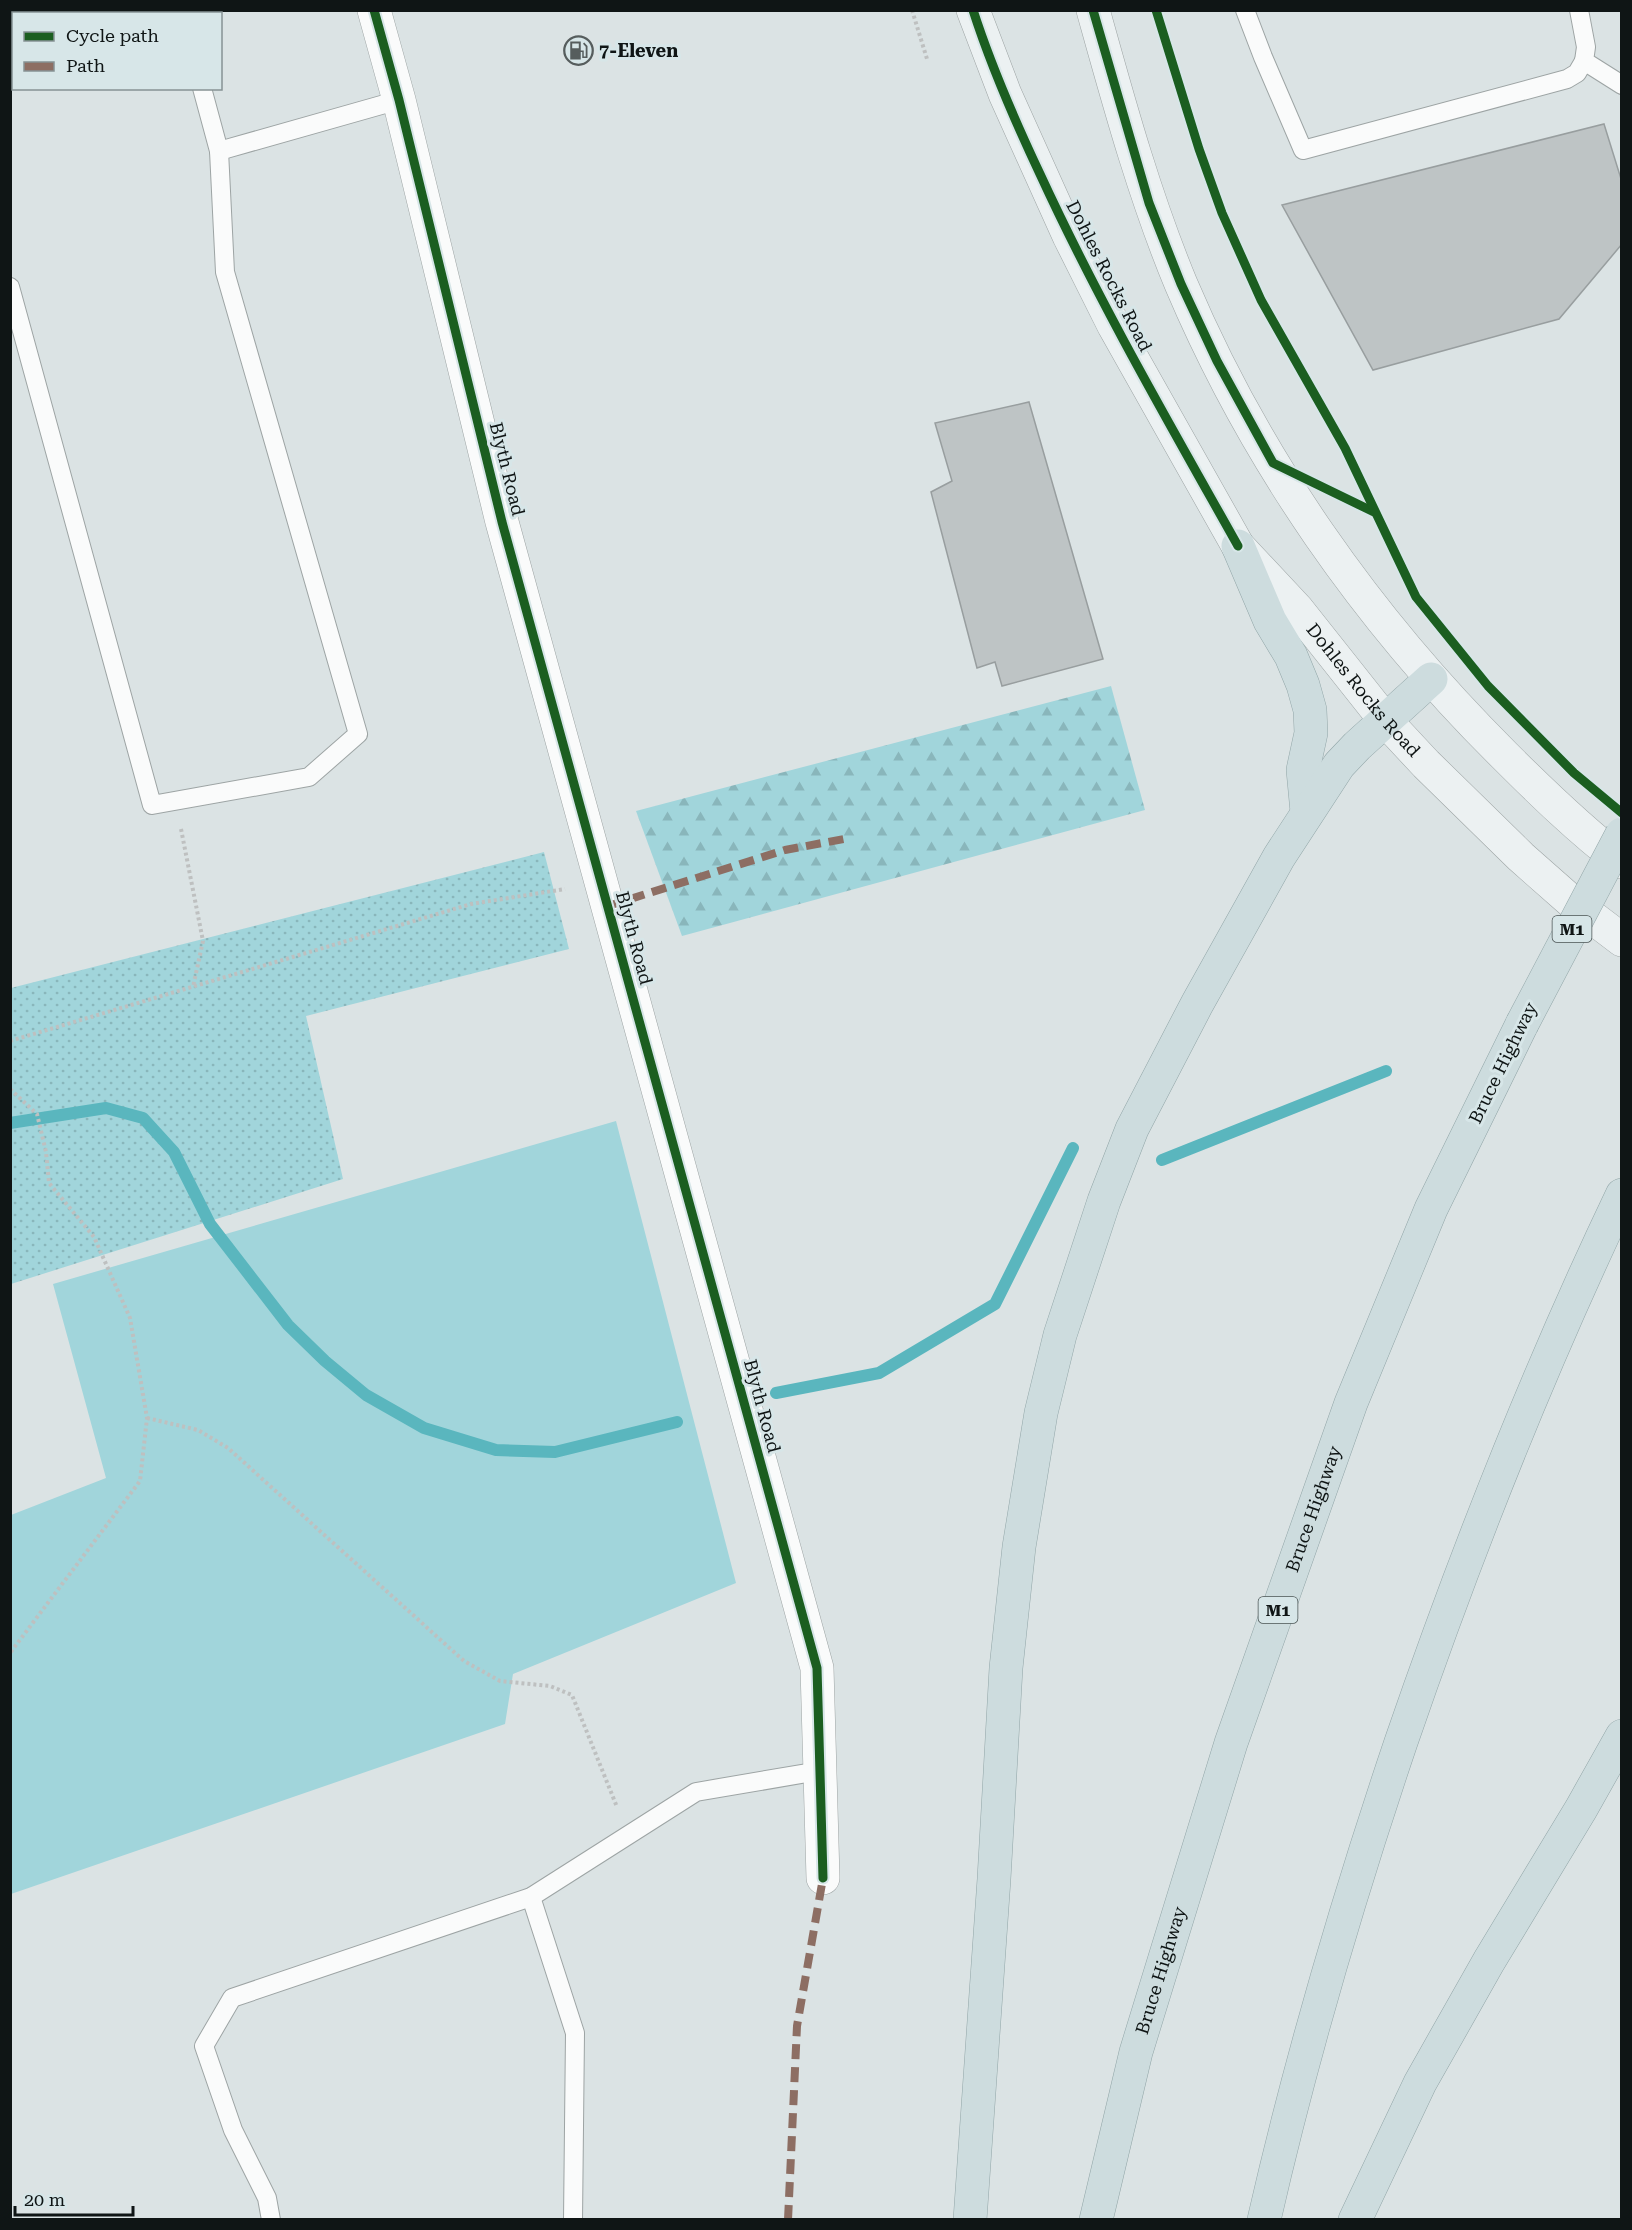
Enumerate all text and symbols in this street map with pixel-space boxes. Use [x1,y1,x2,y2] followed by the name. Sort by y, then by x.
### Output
[12,12,222,90] legend
[66,25,159,46] text: Cycle path
[562,35,594,67] fuel station icon: 7-Eleven
[599,40,678,61] place label: 7-Eleven
[66,55,105,76] text: Path
[1062,197,1157,355] street label: Dohles Rocks Road
[486,420,529,518] street label: Blyth Road
[1302,619,1425,761] street label: Dohles Rocks Road
[612,889,657,987] street label: Blyth Road
[1552,916,1592,942] road number: M1
[1464,998,1541,1127] street label: Bruce Highway
[740,1357,785,1455] street label: Blyth Road
[1281,1443,1345,1575] street label: Bruce Highway
[1258,1597,1298,1623] road number: M1
[1131,1904,1190,2037] street label: Bruce Highway
[15,2179,134,2217] scale bar
[24,2189,65,2210] text: 20 m

